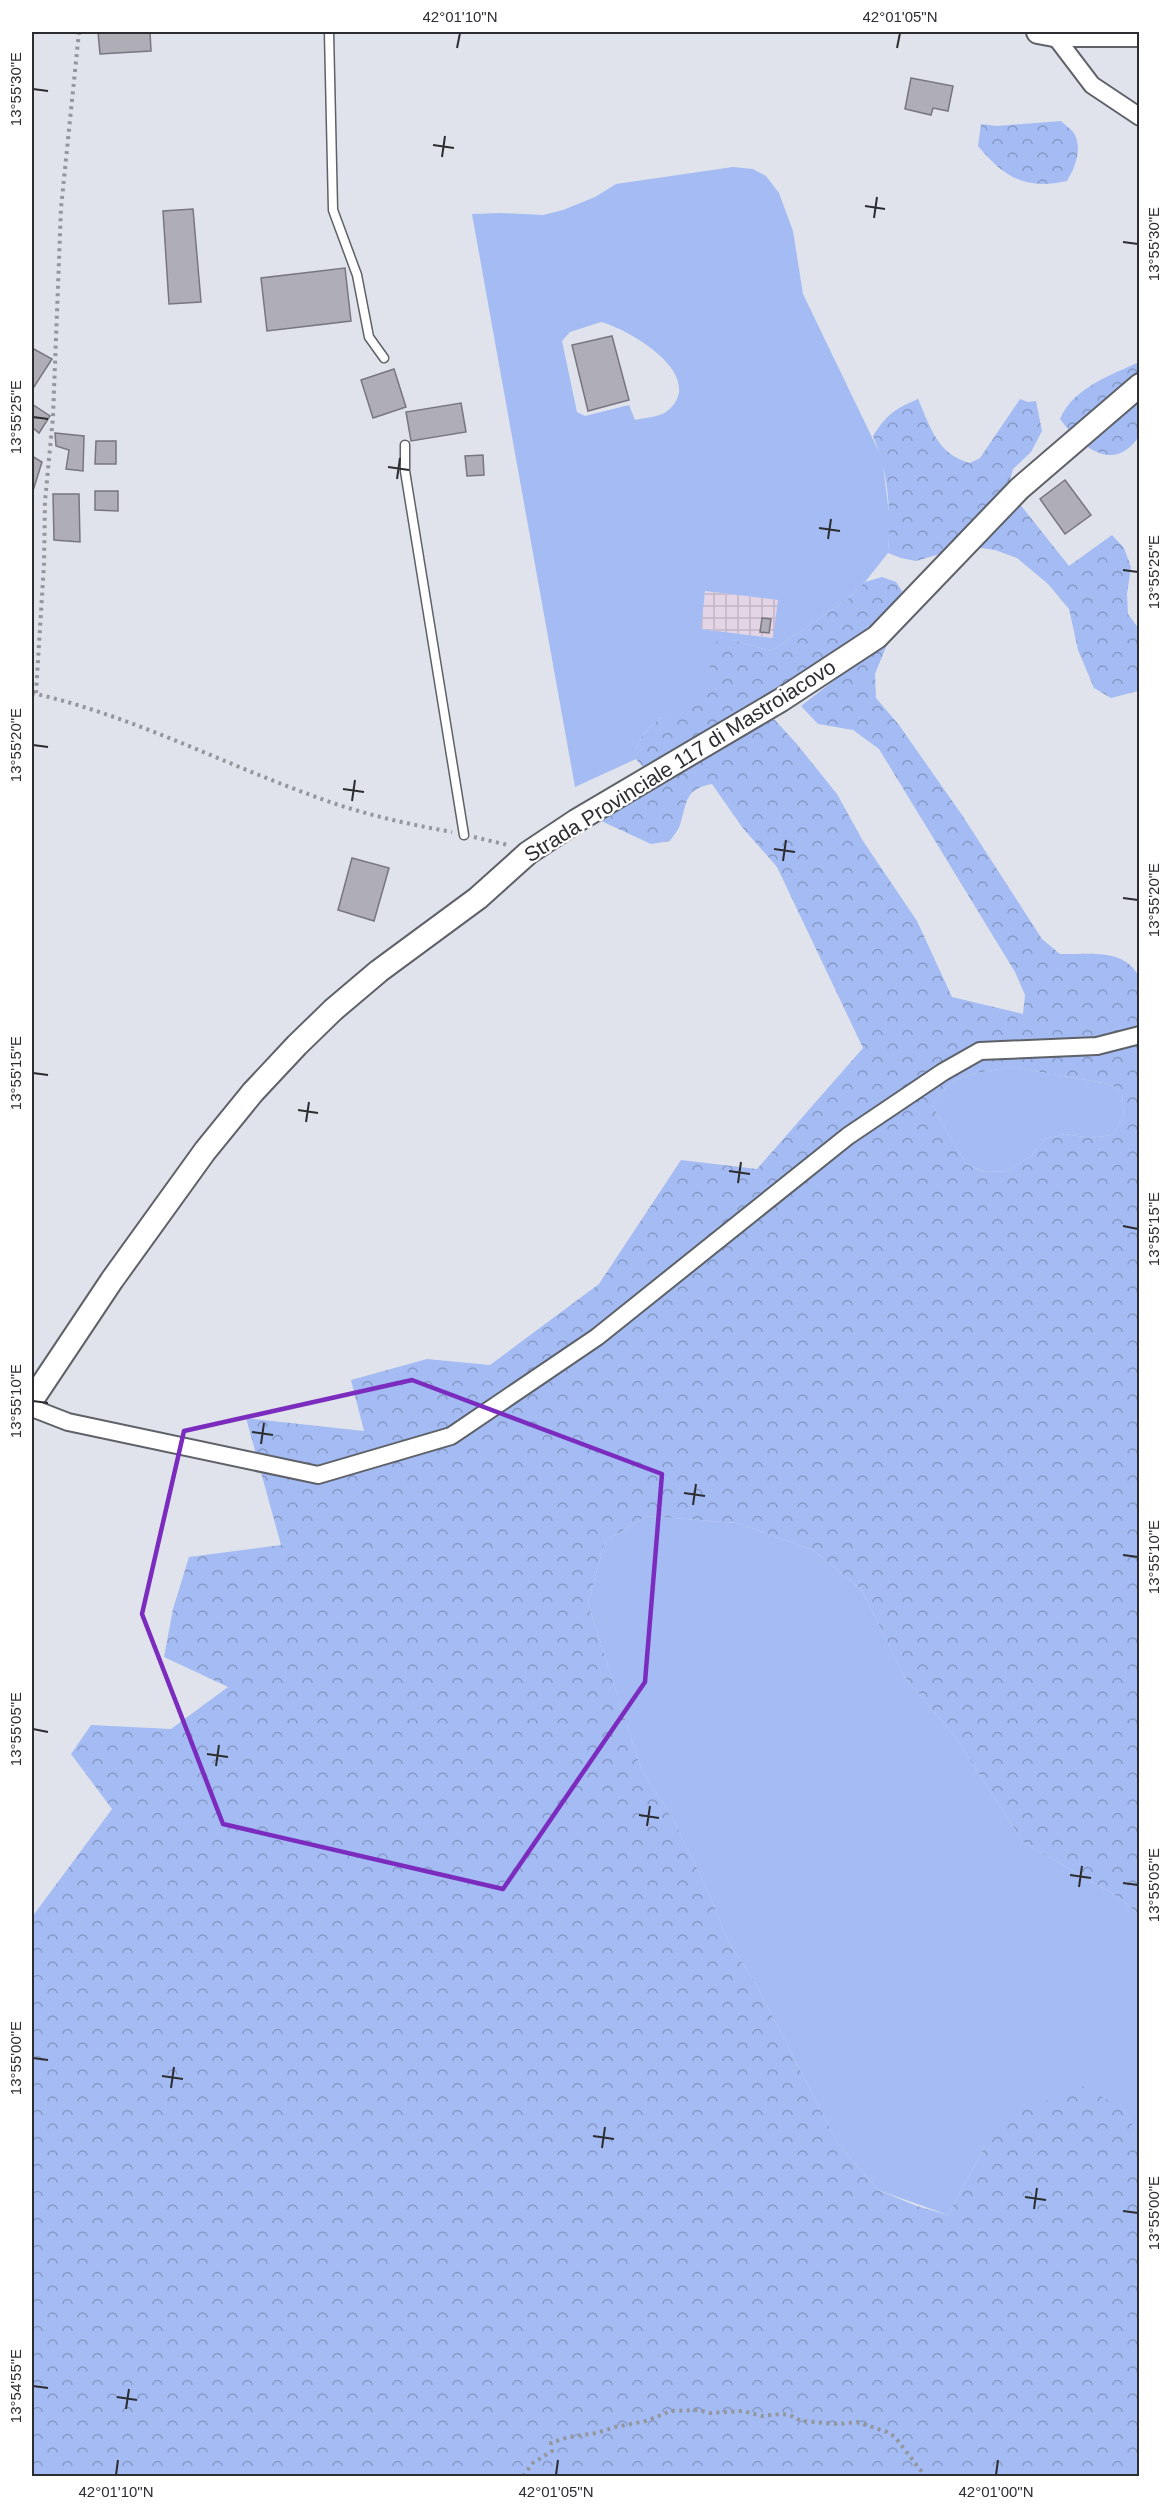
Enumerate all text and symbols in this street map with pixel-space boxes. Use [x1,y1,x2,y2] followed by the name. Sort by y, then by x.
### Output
[422,8,498,25] text: 42°01'10"N
[862,8,938,25] text: 42°01'05"N
[7,52,24,126] text: 13°55'30"E
[1145,207,1162,281] text: 13°55'30"E
[7,380,24,454] text: 13°55'25"E
[1145,535,1162,609] text: 13°55'25"E
[520,655,840,866] street label: Strada Provinciale 117 di Mastroiacovo
[7,708,24,782] text: 13°55'20"E
[1145,863,1162,937] text: 13°55'20"E
[7,1036,24,1110] text: 13°55'15"E
[1145,1192,1162,1266] text: 13°55'15"E
[7,1364,24,1438] text: 13°55'10"E
[1145,1520,1162,1594] text: 13°55'10"E
[7,1692,24,1766] text: 13°55'05"E
[1145,1848,1162,1922] text: 13°55'05"E
[7,2021,24,2095] text: 13°55'00"E
[1145,2176,1162,2250] text: 13°55'00"E
[7,2349,24,2423] text: 13°54'55"E
[78,2483,154,2500] text: 42°01'10"N
[518,2483,594,2500] text: 42°01'05"N
[958,2483,1034,2500] text: 42°01'00"N

